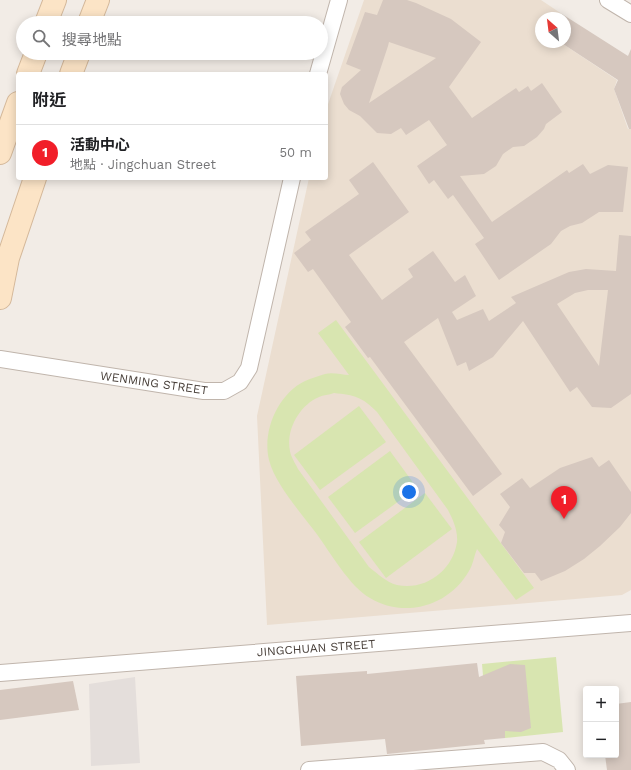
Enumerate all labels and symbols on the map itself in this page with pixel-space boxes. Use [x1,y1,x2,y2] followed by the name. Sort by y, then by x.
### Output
[535,12,571,48] north arrow
[99,369,209,397] street label: WENMING STREET
[399,482,419,502] your location
[551,486,577,519] pin: 1
[256,637,376,659] street label: JINGCHUAN STREET

